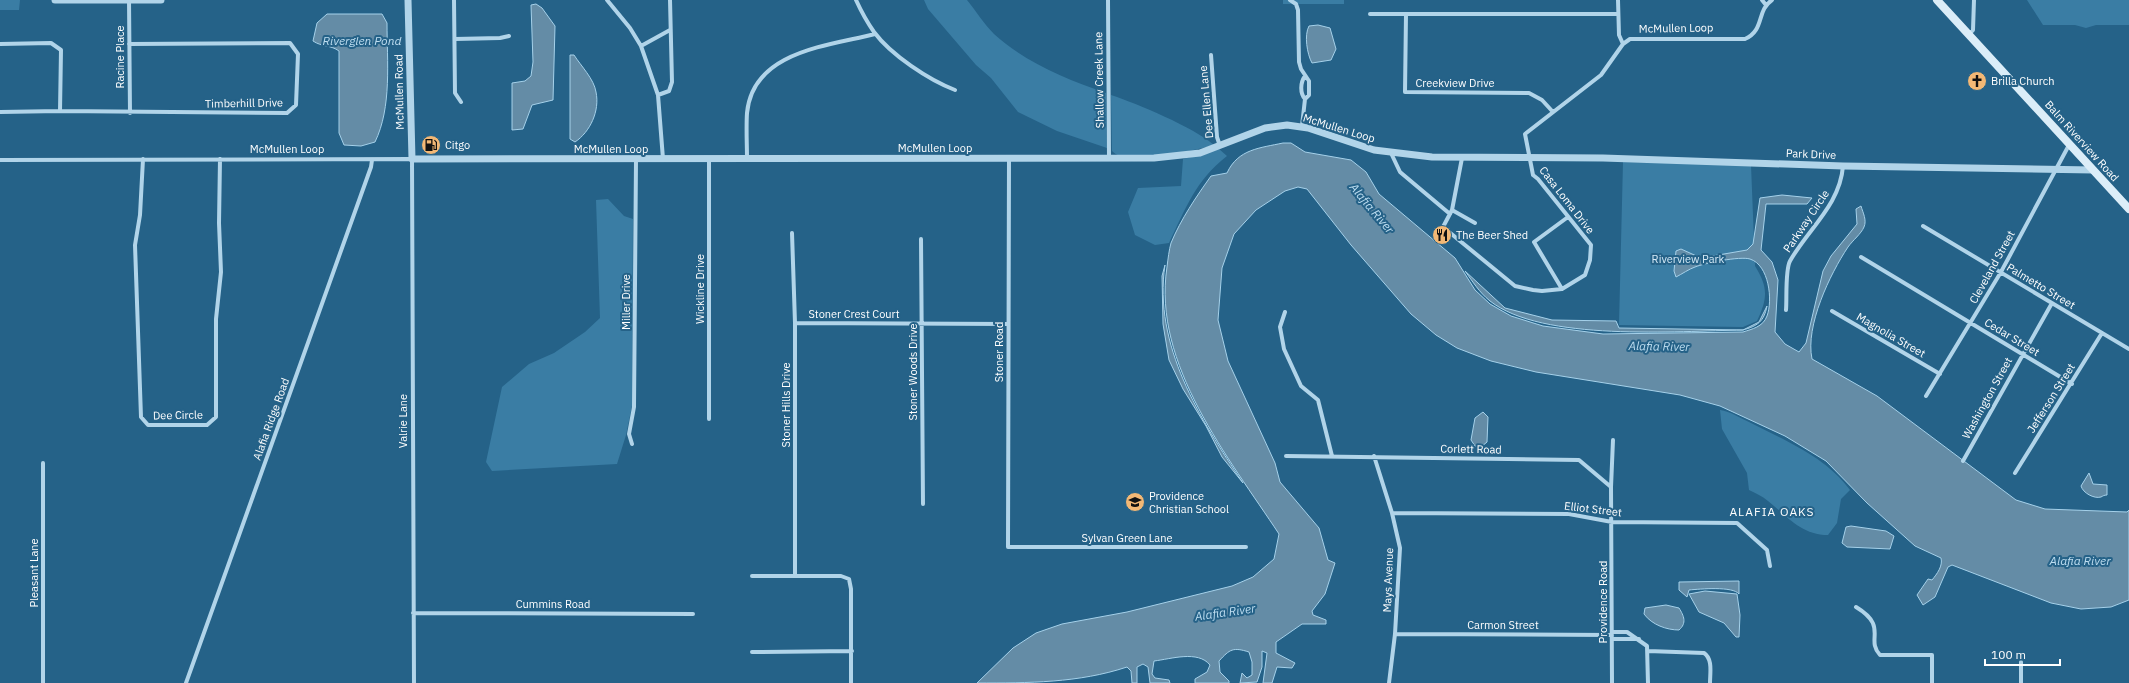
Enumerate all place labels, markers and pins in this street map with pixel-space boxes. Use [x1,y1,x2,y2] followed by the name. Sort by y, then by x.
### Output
[1966,70,1988,92] church icon: Brilla Church
[1991,74,2054,88] place label: Brilla Church
[420,134,442,156] fuel station icon: Citgo
[445,138,470,152] place label: Citgo
[1431,224,1453,246] restaurant icon: The Beer Shed
[1456,228,1528,242] place label: The Beer Shed
[1149,489,1229,516] place label: Providence Christian School
[1124,491,1146,513] school or university icon: Providence Christian School

